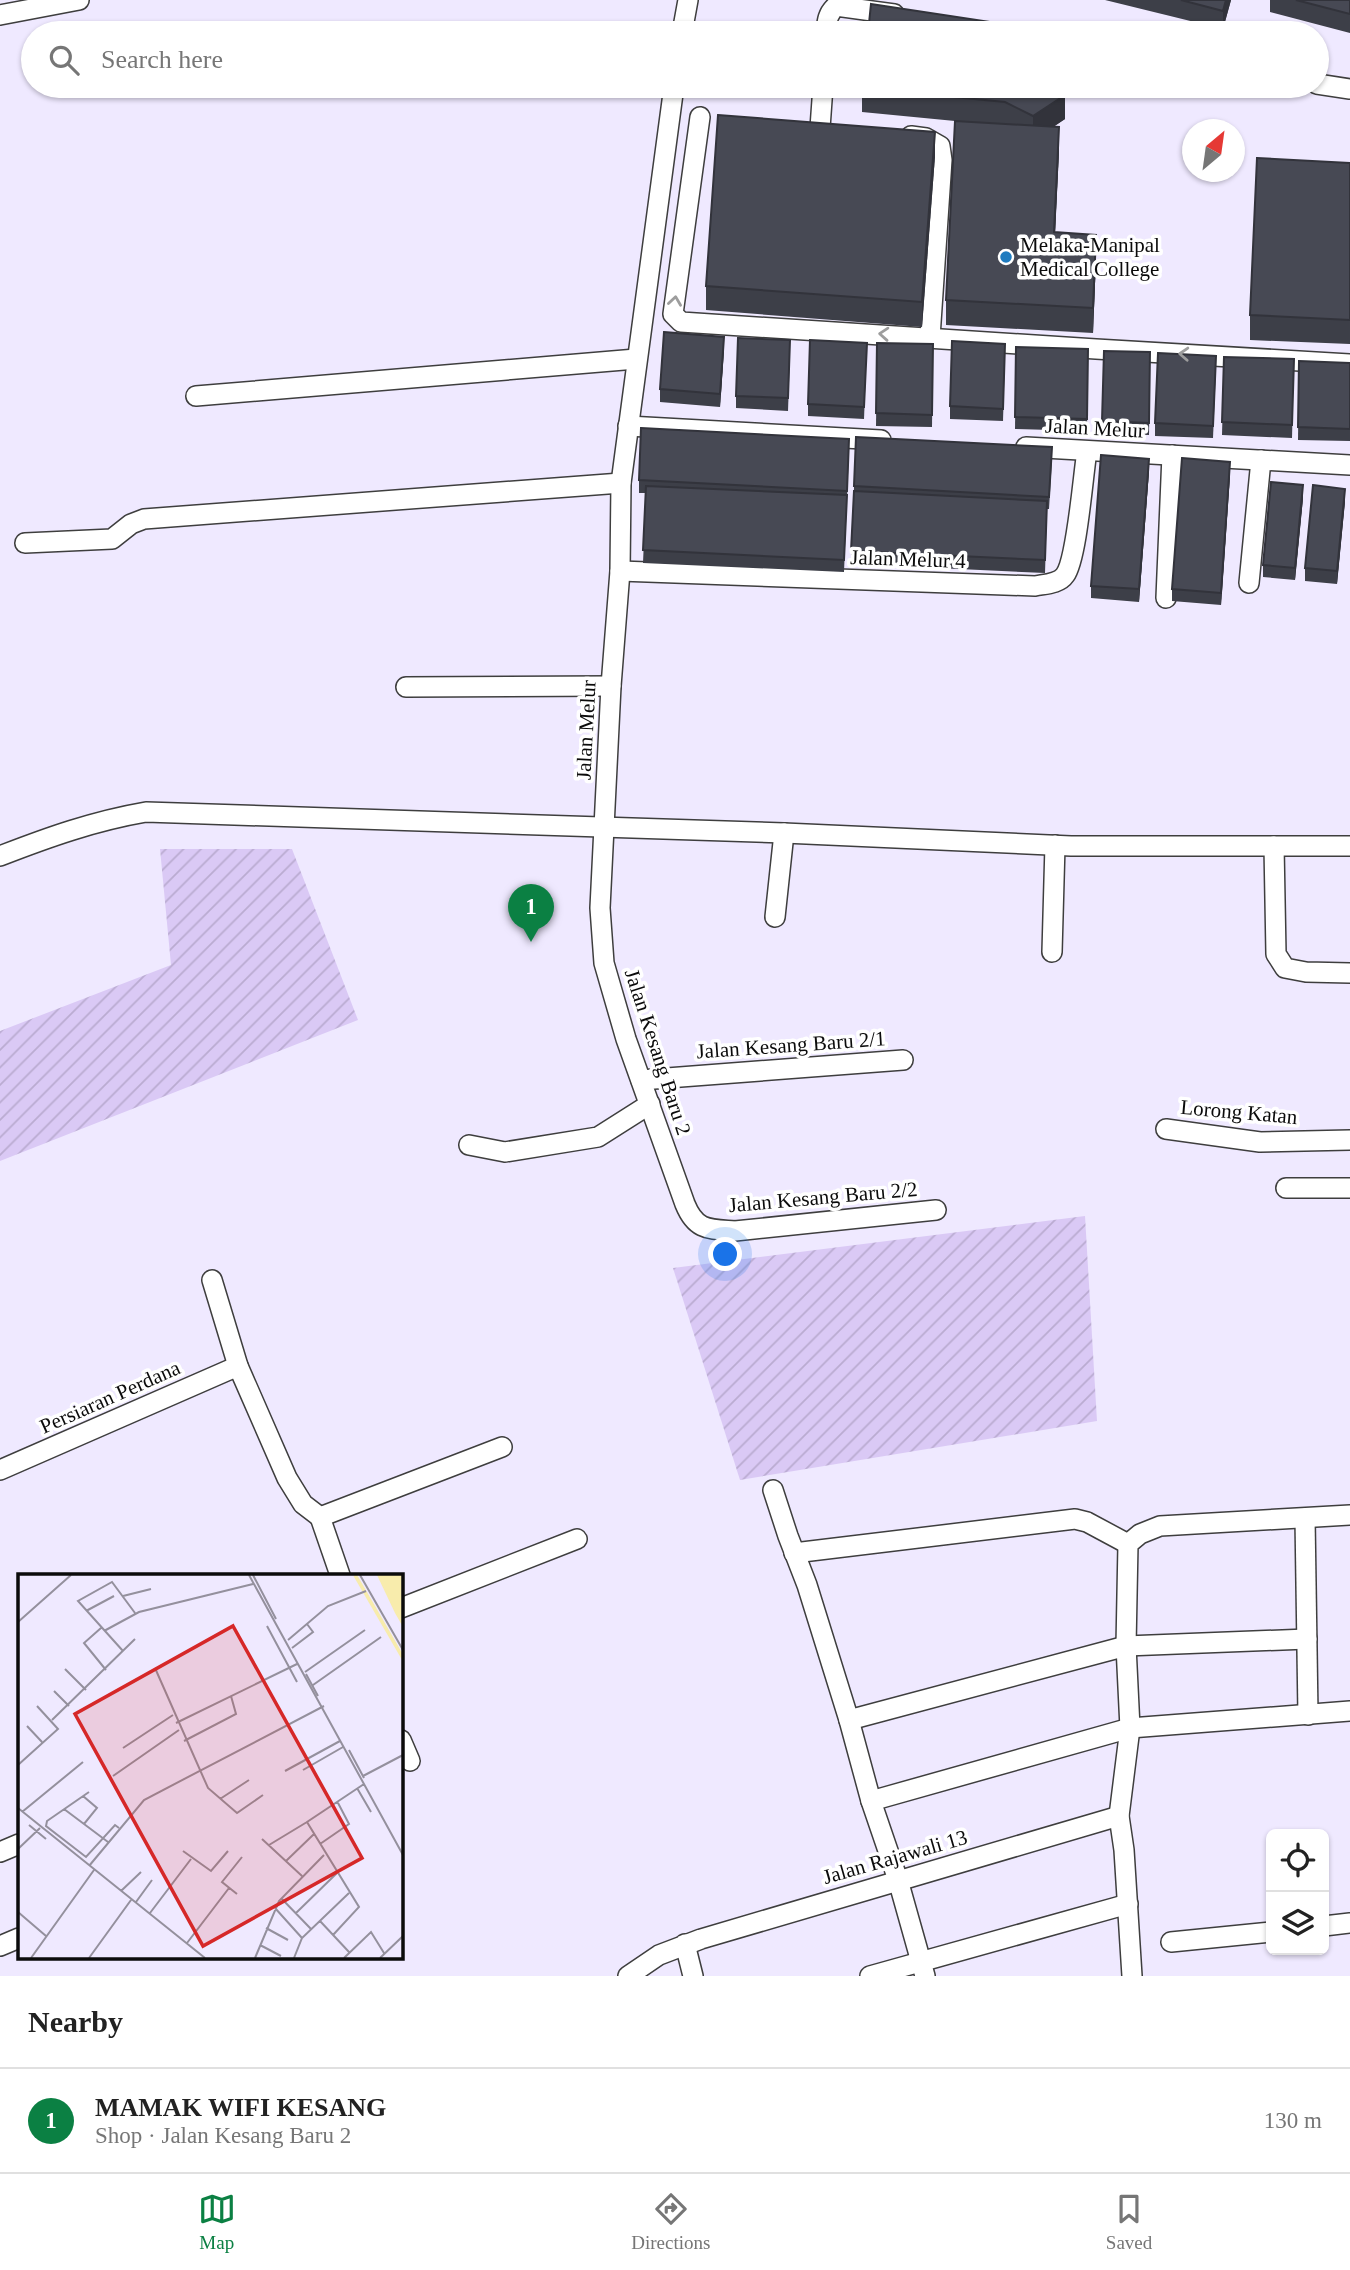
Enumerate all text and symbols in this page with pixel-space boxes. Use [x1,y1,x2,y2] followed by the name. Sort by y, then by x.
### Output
[21,21,1329,98] search box
[45,41,83,79] icon: search
[101,45,223,74] text: Search here
[1182,119,1245,182] north arrow
[1020,233,1160,281] place label: Melaka-Manipal Medical College
[998,249,1014,265] marker: Melaka-Manipal Medical College
[667,295,682,307] one-way arrow
[878,327,889,342] one-way arrow
[1178,347,1189,362] one-way arrow
[1045,413,1145,443] street label: Jalan Melur
[850,545,967,573] street label: Jalan Melur 4
[571,680,601,780] street label: Jalan Melur
[508,884,554,942] pin: 1
[620,966,696,1138] street label: Jalan Kesang Baru 2
[696,1026,886,1064] street label: Jalan Kesang Baru 2/1
[1180,1095,1299,1129] street label: Lorong Katan
[728,1177,918,1217] street label: Jalan Kesang Baru 2/2
[708,1237,742,1271] your location
[36,1355,184,1439] street label: Persiaran Perdana
[18,1574,402,1958] inset map
[820,1825,970,1889] street label: Jalan Rajawali 13
[1266,1829,1329,1955] map controls
[1266,1829,1329,1892] button: locate
[1266,1892,1329,1955] button: layers
[28,2005,123,2038] text: Nearby
[95,2093,386,2122] text: MAMAK WIFI KESANG
[45,2108,57,2133] text: 1
[1264,2108,1322,2133] text: 130 m
[95,2123,351,2148] text: Shop · Jalan Kesang Baru 2
[198,2190,236,2254] tab: Map
[631,2190,710,2254] tab: Directions
[1106,2190,1152,2254] tab: Saved

